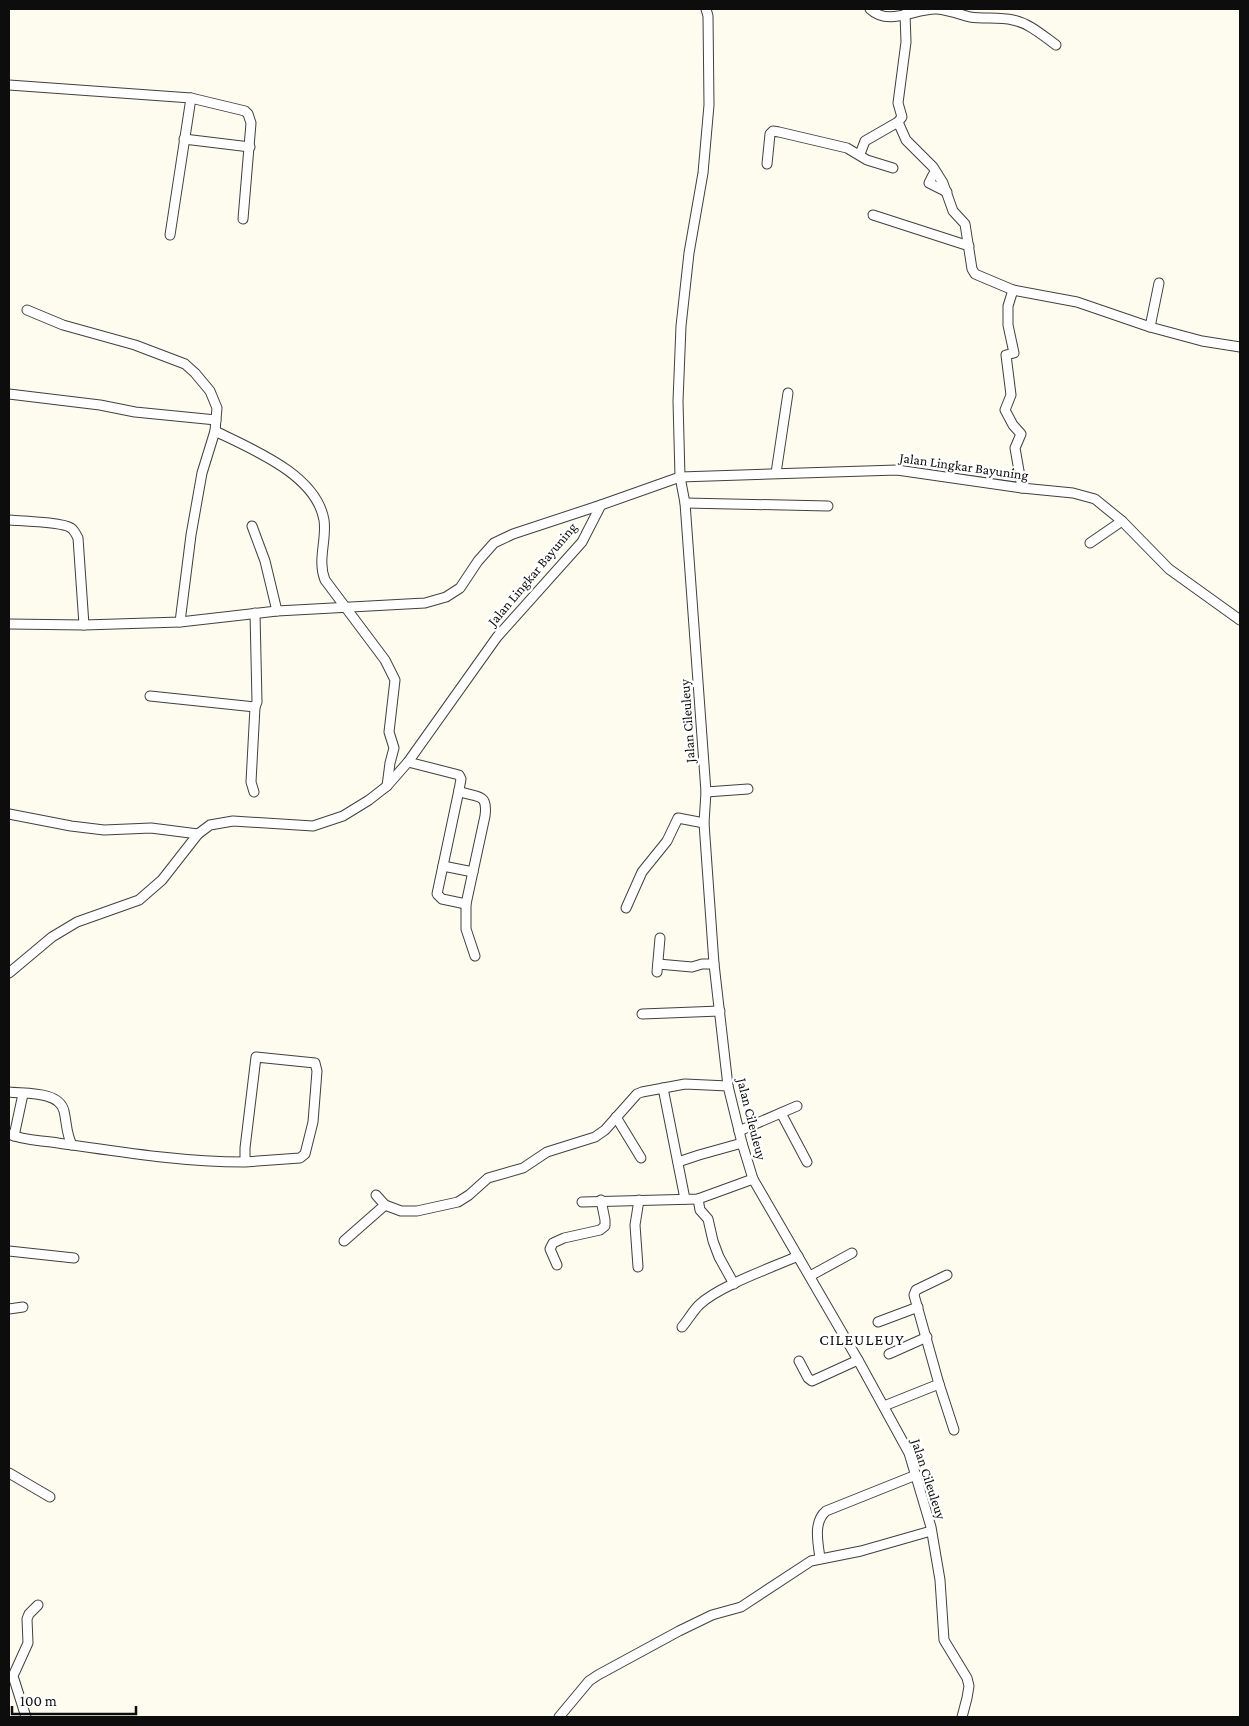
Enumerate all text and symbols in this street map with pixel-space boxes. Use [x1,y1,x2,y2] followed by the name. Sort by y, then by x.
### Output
[897,449,1030,483] street label: Jalan Lingkar Bayuning
[483,519,580,630] street label: Jalan Lingkar Bayuning
[676,678,698,765] street label: Jalan Cileuleuy
[734,1074,770,1162] street label: Jalan Cileuleuy
[819,1331,905,1348] district label: CILEULEUY
[908,1435,950,1522] street label: Jalan Cileuleuy
[12,1684,136,1716] scale bar
[20,1693,57,1709] text: 100 m

